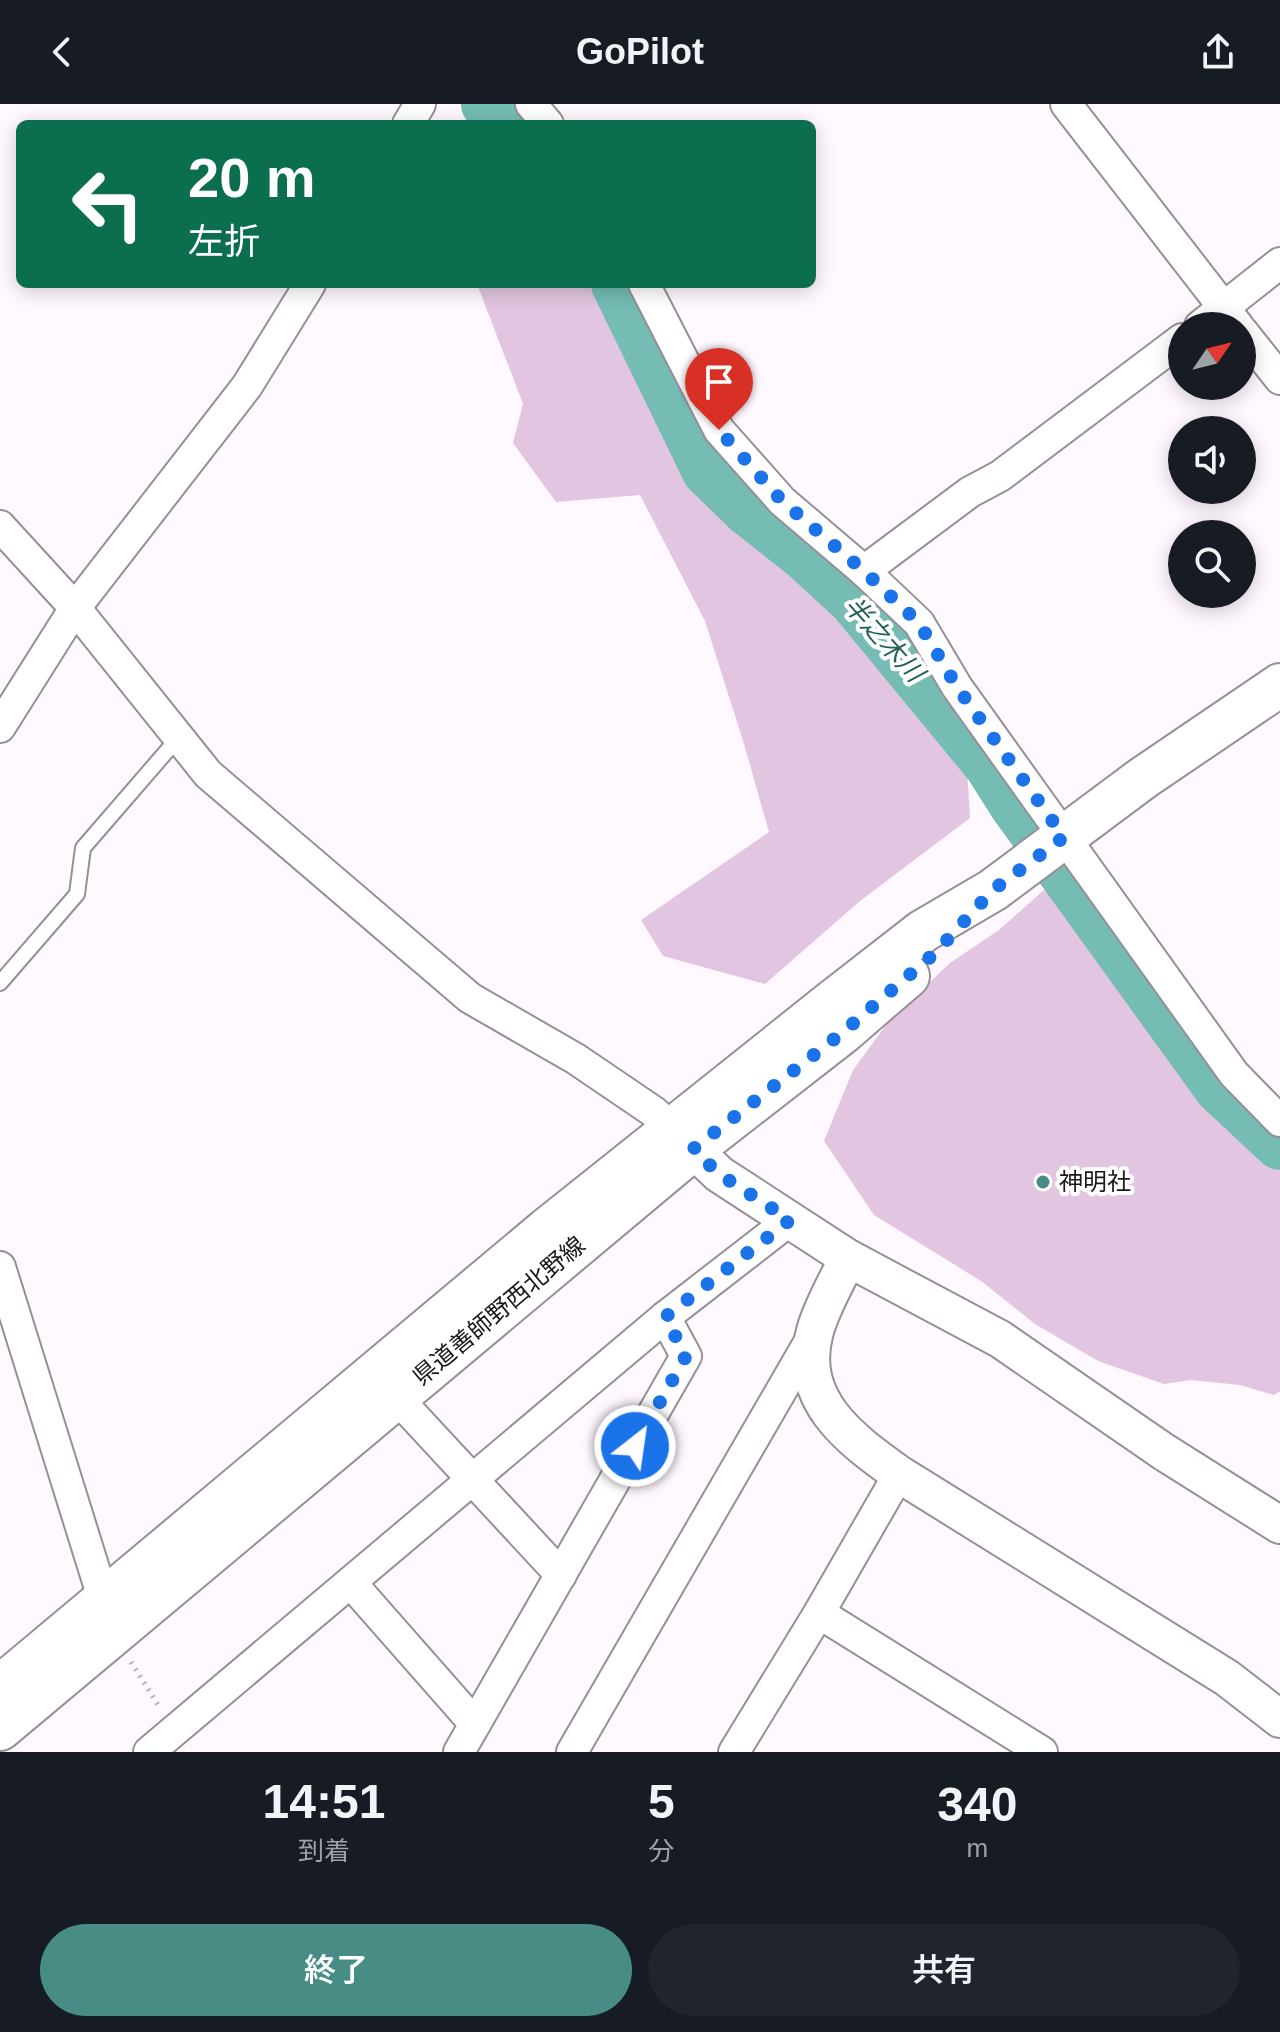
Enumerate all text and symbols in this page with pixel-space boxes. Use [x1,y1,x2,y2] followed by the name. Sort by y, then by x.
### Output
[40,30,84,74] icon: back
[1196,30,1240,74] icon: share
[576,31,704,72] text: GoPilot
[188,146,316,209] text: 20 m
[56,152,160,256] icon: left
[188,221,260,262] text: 左折
[1168,312,1256,400] north arrow
[1168,312,1256,608] map controls
[685,348,753,430] pin
[697,360,741,404] icon: arrive
[1168,416,1256,504] button: sound
[1168,520,1256,608] button: search
[838,590,932,690] water label: 半之木川
[1059,1168,1131,1195] place label: 神明社
[1034,1173,1052,1191] marker: 神明社
[407,1231,590,1390] street label: 県道善師野西北野線
[593,1404,677,1488] position arrow
[263,1775,385,1828] text: 14:51
[648,1775,675,1828] text: 5
[937,1778,1017,1831] text: 340
[967,1833,988,1863] text: m
[298,1836,350,1866] text: 到着
[648,1836,674,1866] text: 分
[40,1924,632,2016] button: 終了
[648,1924,1240,2016] button: 共有

